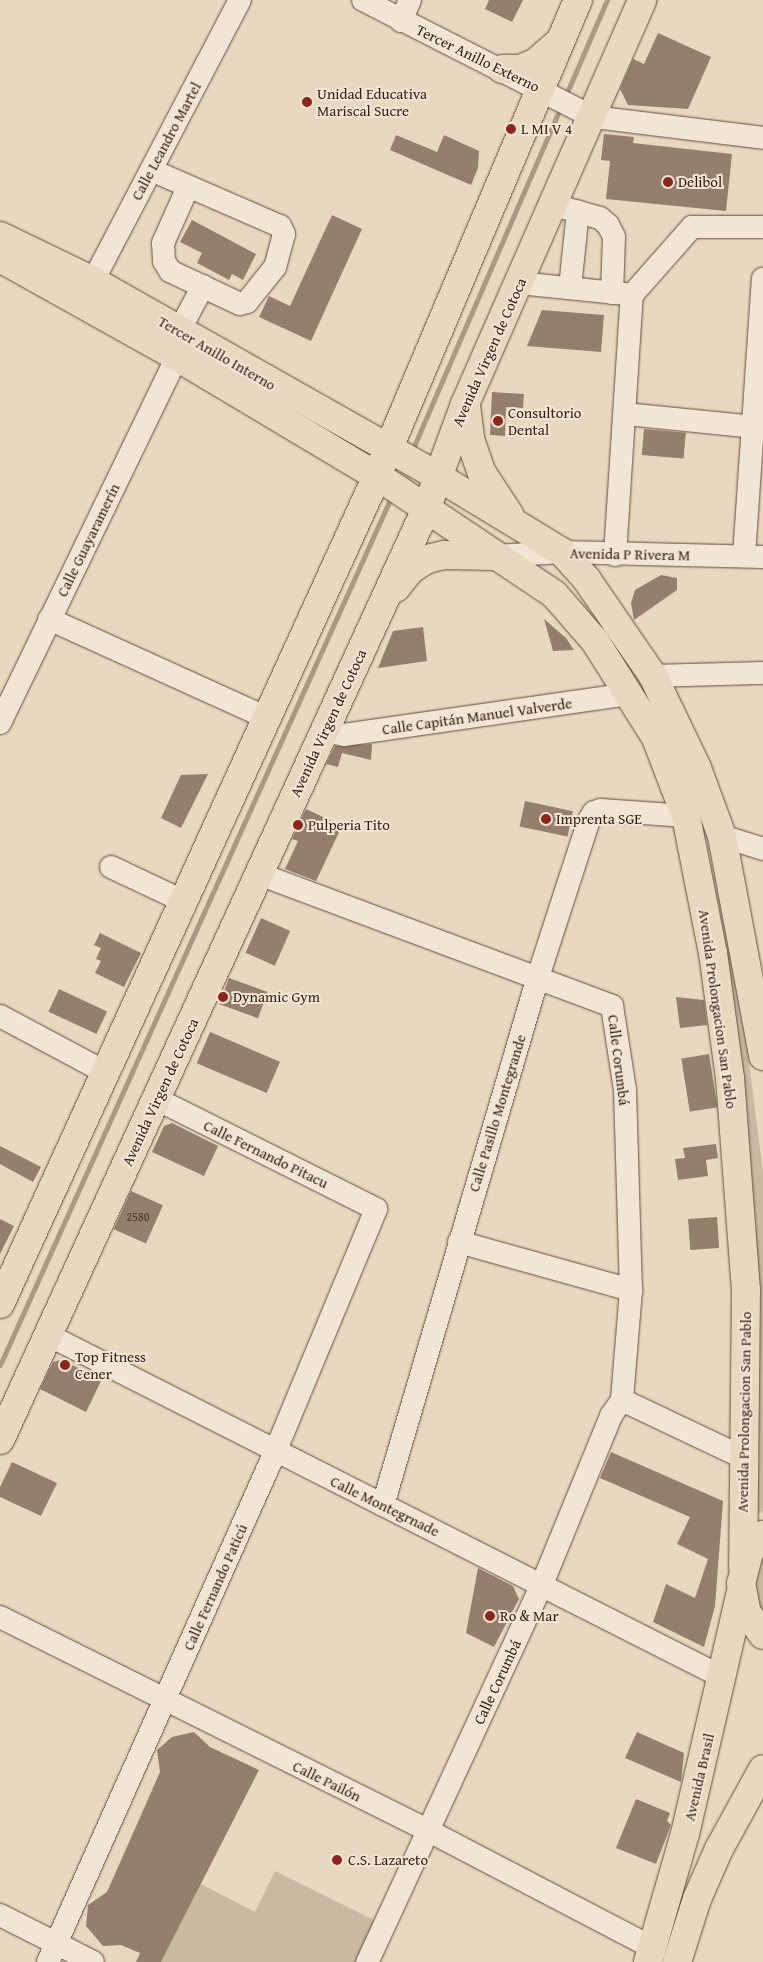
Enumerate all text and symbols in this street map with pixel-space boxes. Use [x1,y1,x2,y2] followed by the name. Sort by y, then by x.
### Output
[413,20,543,96] street label: Tercer Anillo Externo
[127,79,205,203] street label: Calle Leandro Martel
[317,84,427,119] place label: Unidad Educativa Mariscal Sucre
[301,96,313,108] marker: Unidad Educativa Mariscal Sucre
[521,120,572,138] place label: L MI V 4
[505,123,517,135] marker: L MI V 4
[678,173,722,191] place label: Delibol
[662,176,674,188] marker: Delibol
[448,275,530,429] street label: Avenida Virgen de Cotoca
[155,312,279,394] street label: Tercer Anillo Interno
[508,403,582,438] place label: Consultorio Dental
[492,415,504,427] marker: Consultorio Dental
[53,481,123,599] street label: Calle Guayaramerín
[570,544,690,564] street label: Avenida P Rivera M
[286,646,370,800] street label: Avenida Virgen de Cotoca
[381,694,573,738] street label: Calle Capitán Manuel Valverde
[556,810,642,828] place label: Imprenta SGE
[540,813,552,825] marker: Imprenta SGE
[308,816,390,834] place label: Pulperia Tito
[292,819,304,831] marker: Pulperia Tito
[695,908,741,1110] street label: Avenida Prolongacion San Pablo
[233,988,320,1006] place label: Dynamic Gym
[217,991,229,1003] marker: Dynamic Gym
[605,1014,633,1106] street label: Calle Corumbá
[118,1015,202,1169] street label: Avenida Virgen de Cotoca
[464,1032,530,1194] street label: Calle Pasillo Montegrande
[201,1116,331,1192] street label: Calle Fernando Pitacu
[126,1210,150,1224] house number: 2580
[733,1311,755,1513] street label: Avenida Prolongacion San Pablo
[75,1347,146,1382] place label: Top Fitness Cener
[59,1359,71,1371] marker: Top Fitness Cener
[328,1472,442,1540] street label: Calle Montegrnade
[179,1521,251,1653] street label: Calle Fernando Paticú
[500,1607,559,1625] place label: Ro & Mar
[484,1610,496,1622] marker: Ro & Mar
[470,1637,524,1727] street label: Calle Corumbá
[680,1731,718,1823] street label: Avenida Brasil
[290,1757,364,1805] street label: Calle Pailón
[348,1851,428,1869] place label: C.S. Lazareto
[330,1853,344,1867] marker: C.S. Lazareto

